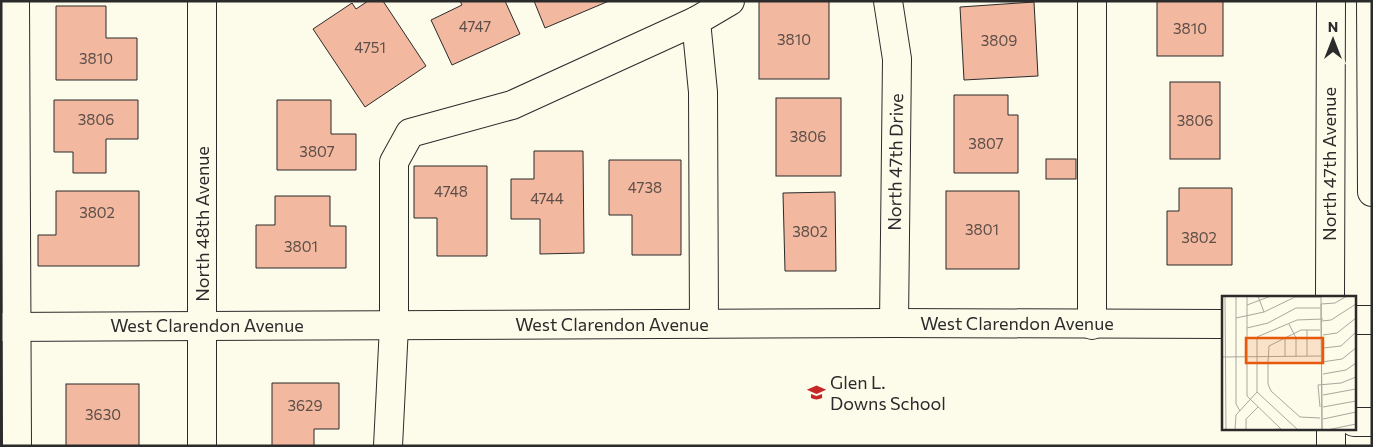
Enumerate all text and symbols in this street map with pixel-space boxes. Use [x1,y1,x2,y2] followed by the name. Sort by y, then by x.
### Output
[1308,15,1358,65] north arrow
[459,17,491,35] house number: 4747
[1328,18,1338,35] text: N
[1173,19,1207,37] house number: 3810
[777,30,811,48] house number: 3810
[981,31,1017,49] house number: 3809
[354,38,386,56] house number: 4751
[79,49,113,67] house number: 3810
[1318,87,1340,241] street label: North 47th Avenue
[883,93,907,231] street label: North 47th Drive
[78,110,114,128] house number: 3806
[1177,111,1213,129] house number: 3806
[790,127,826,145] house number: 3806
[968,134,1004,152] house number: 3807
[299,142,335,160] house number: 3807
[191,146,213,302] street label: North 48th Avenue
[628,178,662,196] house number: 4738
[434,182,468,200] house number: 4748
[530,189,564,207] house number: 4744
[79,203,115,221] house number: 3802
[965,220,999,238] house number: 3801
[792,222,828,240] house number: 3802
[1181,228,1217,246] house number: 3802
[284,237,318,255] house number: 3801
[1222,296,1356,430] inset map
[920,312,1114,334] street label: West Clarendon Avenue
[515,313,709,335] street label: West Clarendon Avenue
[110,314,304,336] street label: West Clarendon Avenue
[830,371,946,414] place label: Glen L. Downs School
[806,383,826,403] school or university icon: Glen L. Downs School
[287,396,323,414] house number: 3629
[85,405,121,423] house number: 3630

